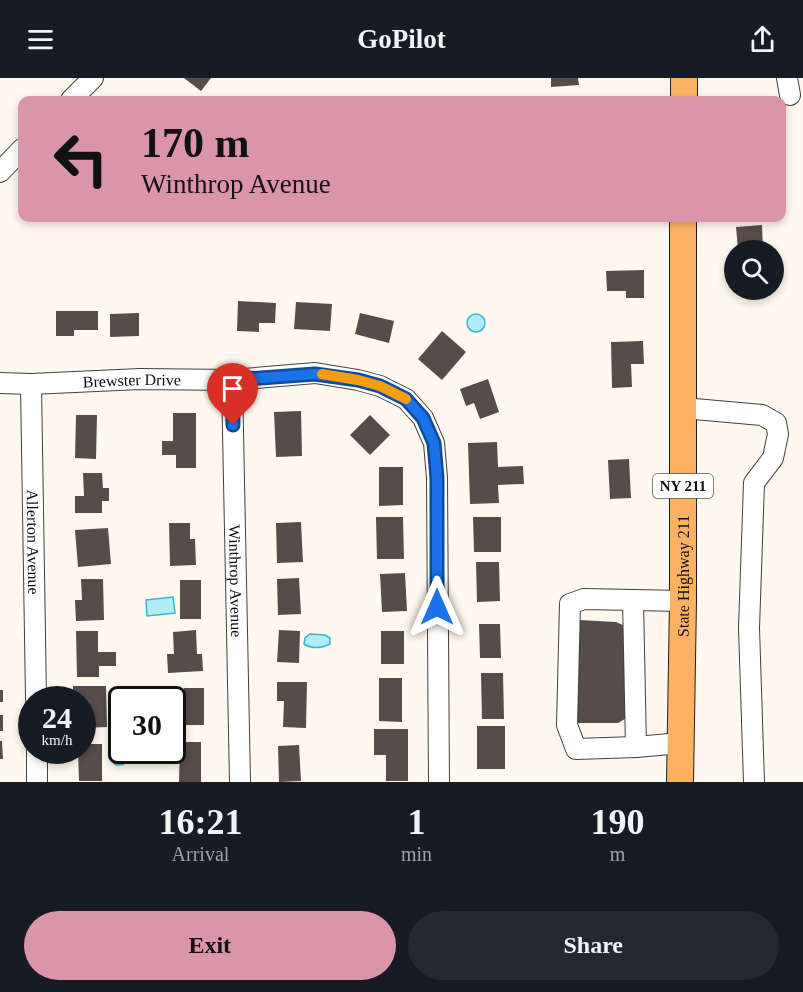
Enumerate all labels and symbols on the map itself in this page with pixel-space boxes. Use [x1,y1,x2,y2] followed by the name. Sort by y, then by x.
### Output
[207,363,258,425] pin
[82,371,181,391] street label: Brewster Drive
[653,474,713,498] road number: NY 211
[24,489,42,595] street label: Allerton Avenue
[674,515,693,637] street label: State Highway 211
[226,525,245,637] street label: Winthrop Avenue
[405,575,469,639] position arrow
[108,686,186,764] speed limit sign: 30

